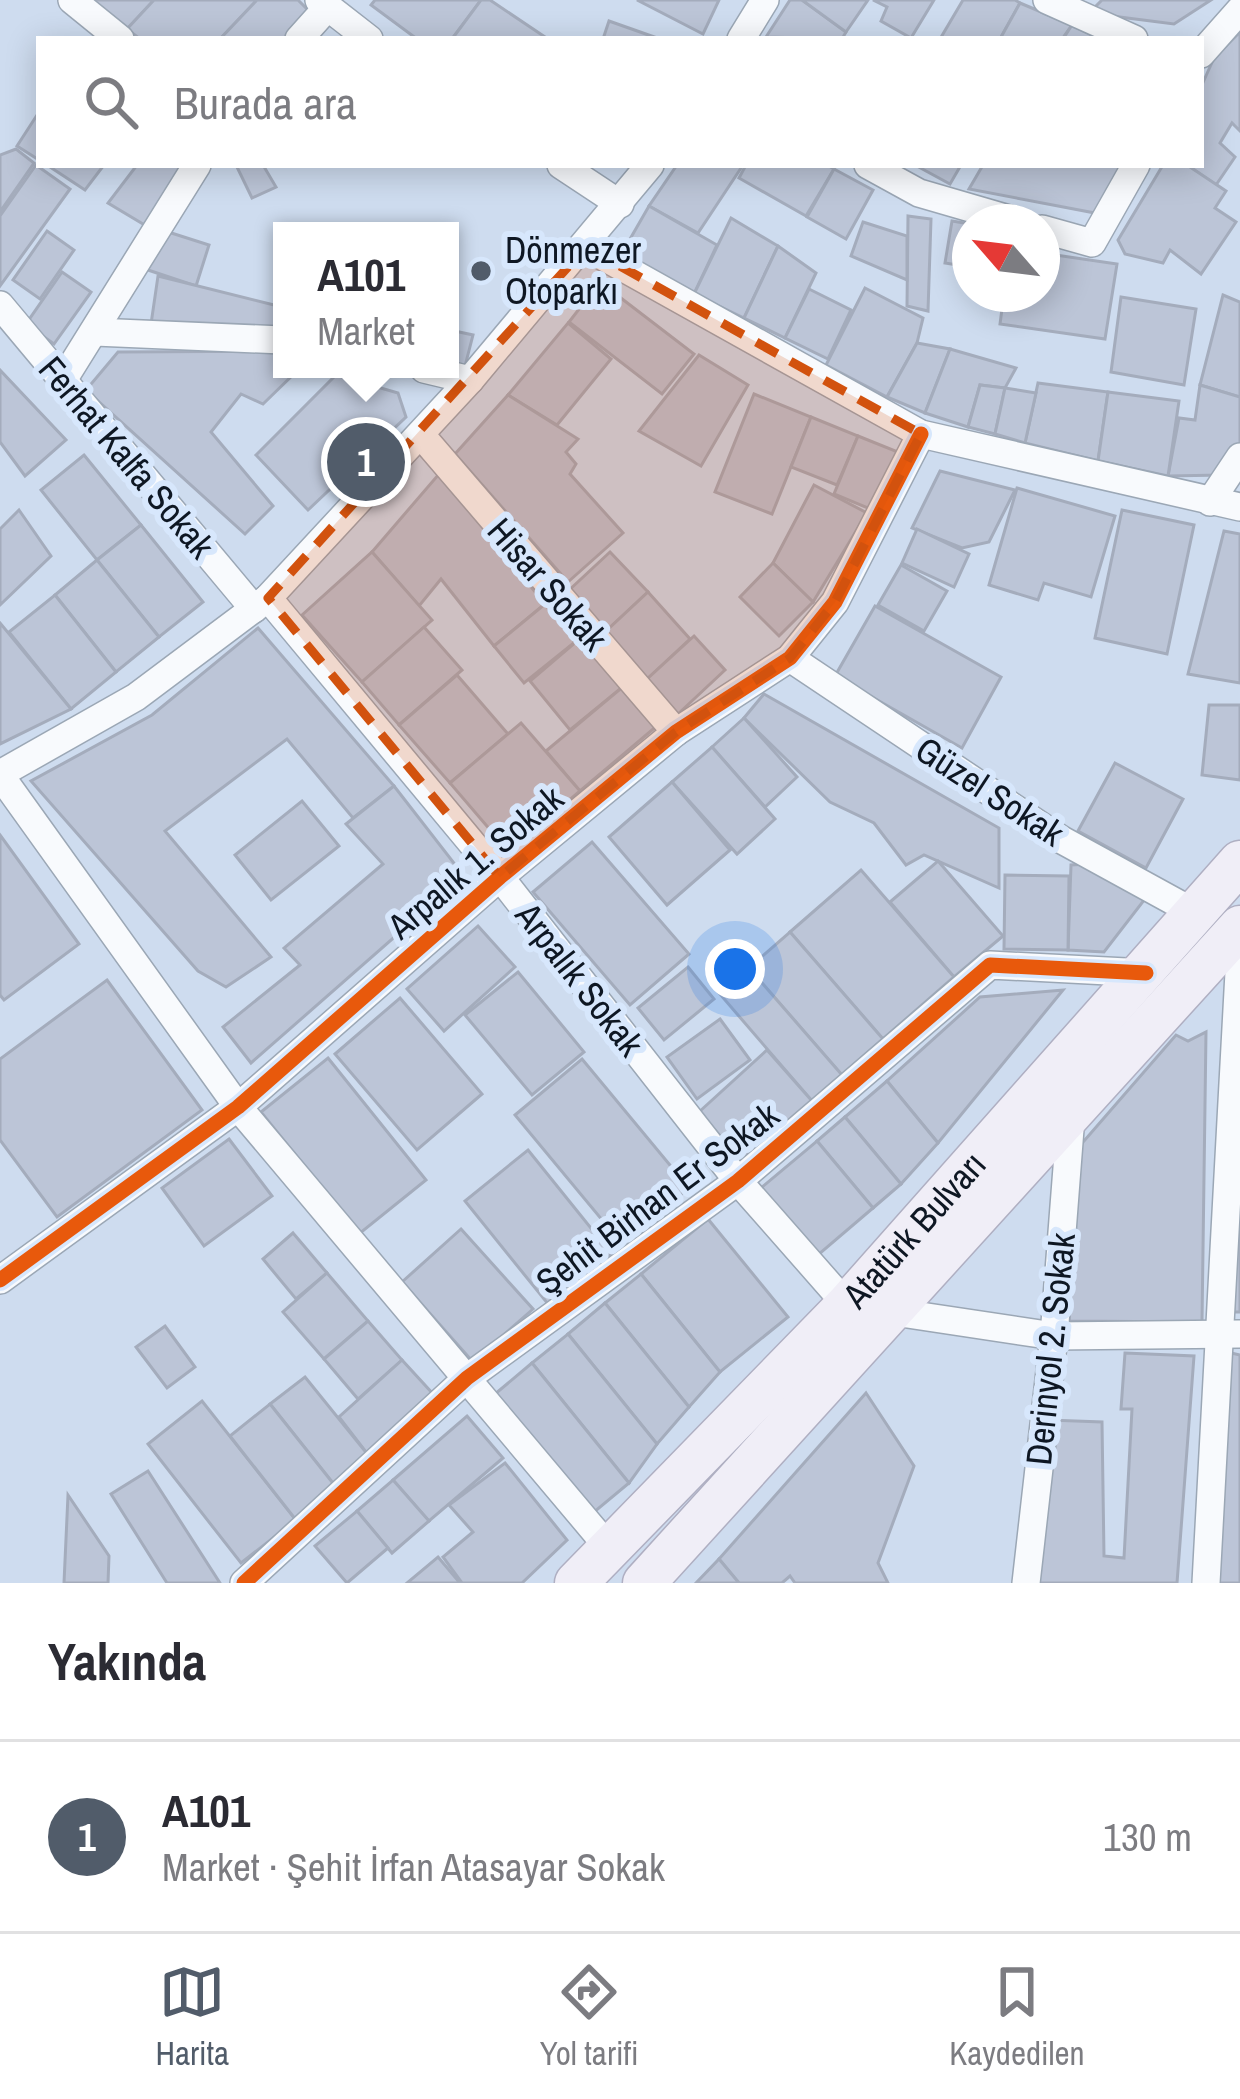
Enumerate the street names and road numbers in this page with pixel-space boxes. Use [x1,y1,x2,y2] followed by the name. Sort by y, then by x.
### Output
[28,346,226,568] street label: Ferhat Kalfa Sokak
[477,508,619,661] street label: Hisar Sokak
[907,725,1073,857] street label: Güzel Sokak
[376,774,573,950] street label: Arpalık 1. Sokak
[504,892,655,1066] street label: Arpalık Sokak
[526,1091,788,1305] street label: Şehit Birhan Er Sokak
[831,1141,996,1319] street label: Atatürk Bulvarı
[1014,1230,1086,1467] street label: Derinyol 2. Sokak

